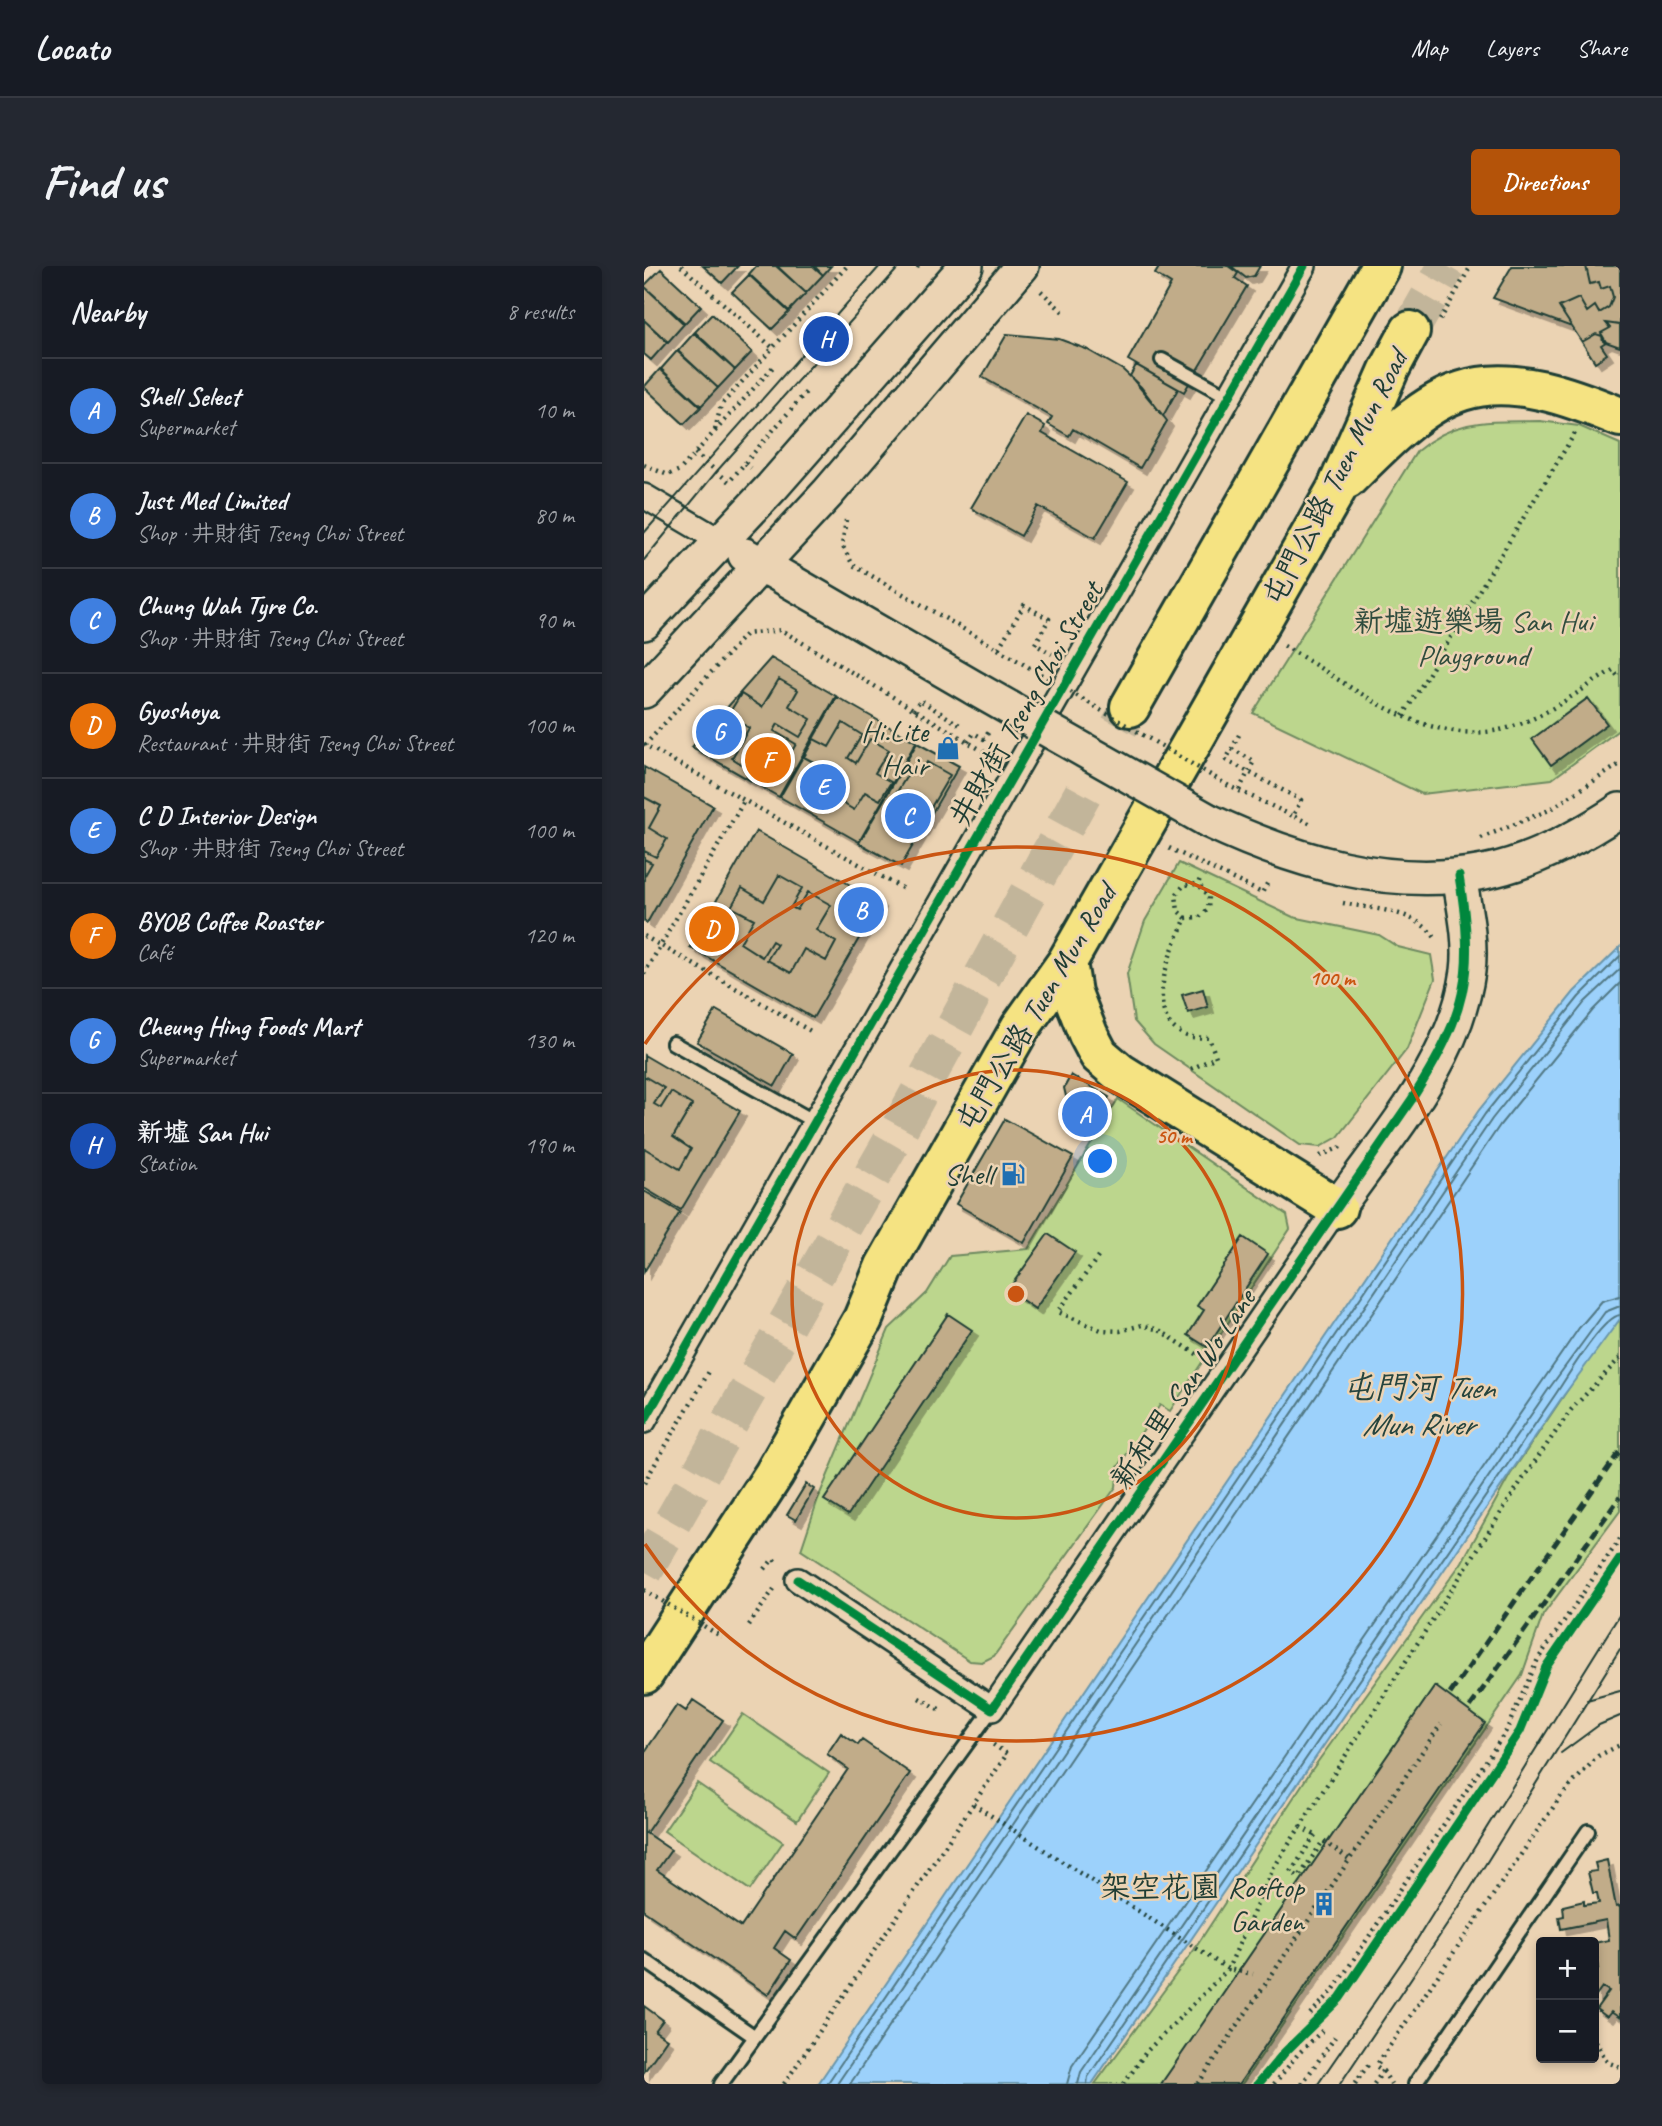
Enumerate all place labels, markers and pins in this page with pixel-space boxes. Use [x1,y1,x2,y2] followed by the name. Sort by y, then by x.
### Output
[803,313,849,365] pin: H
[696,706,742,758] pin: G
[861,712,931,784] place label: Hi.Lite Hair
[745,734,791,786] pin: F
[934,734,962,762] shop icon: Hi.Lite Hair
[800,761,846,813] pin: E
[885,790,931,842] pin: C
[838,884,884,936] pin: B
[689,903,735,955] pin: D
[1062,1088,1108,1140] pin: A
[944,1155,998,1193] place label: Shell
[999,1160,1027,1188] fuel station icon: Shell
[1004,1282,1028,1306] centre of rings
[1100,1868,1306,1940] place label: 架空花園 Rooftop Garden
[1310,1890,1338,1918] building icon: 架空花園 Rooftop Garden

